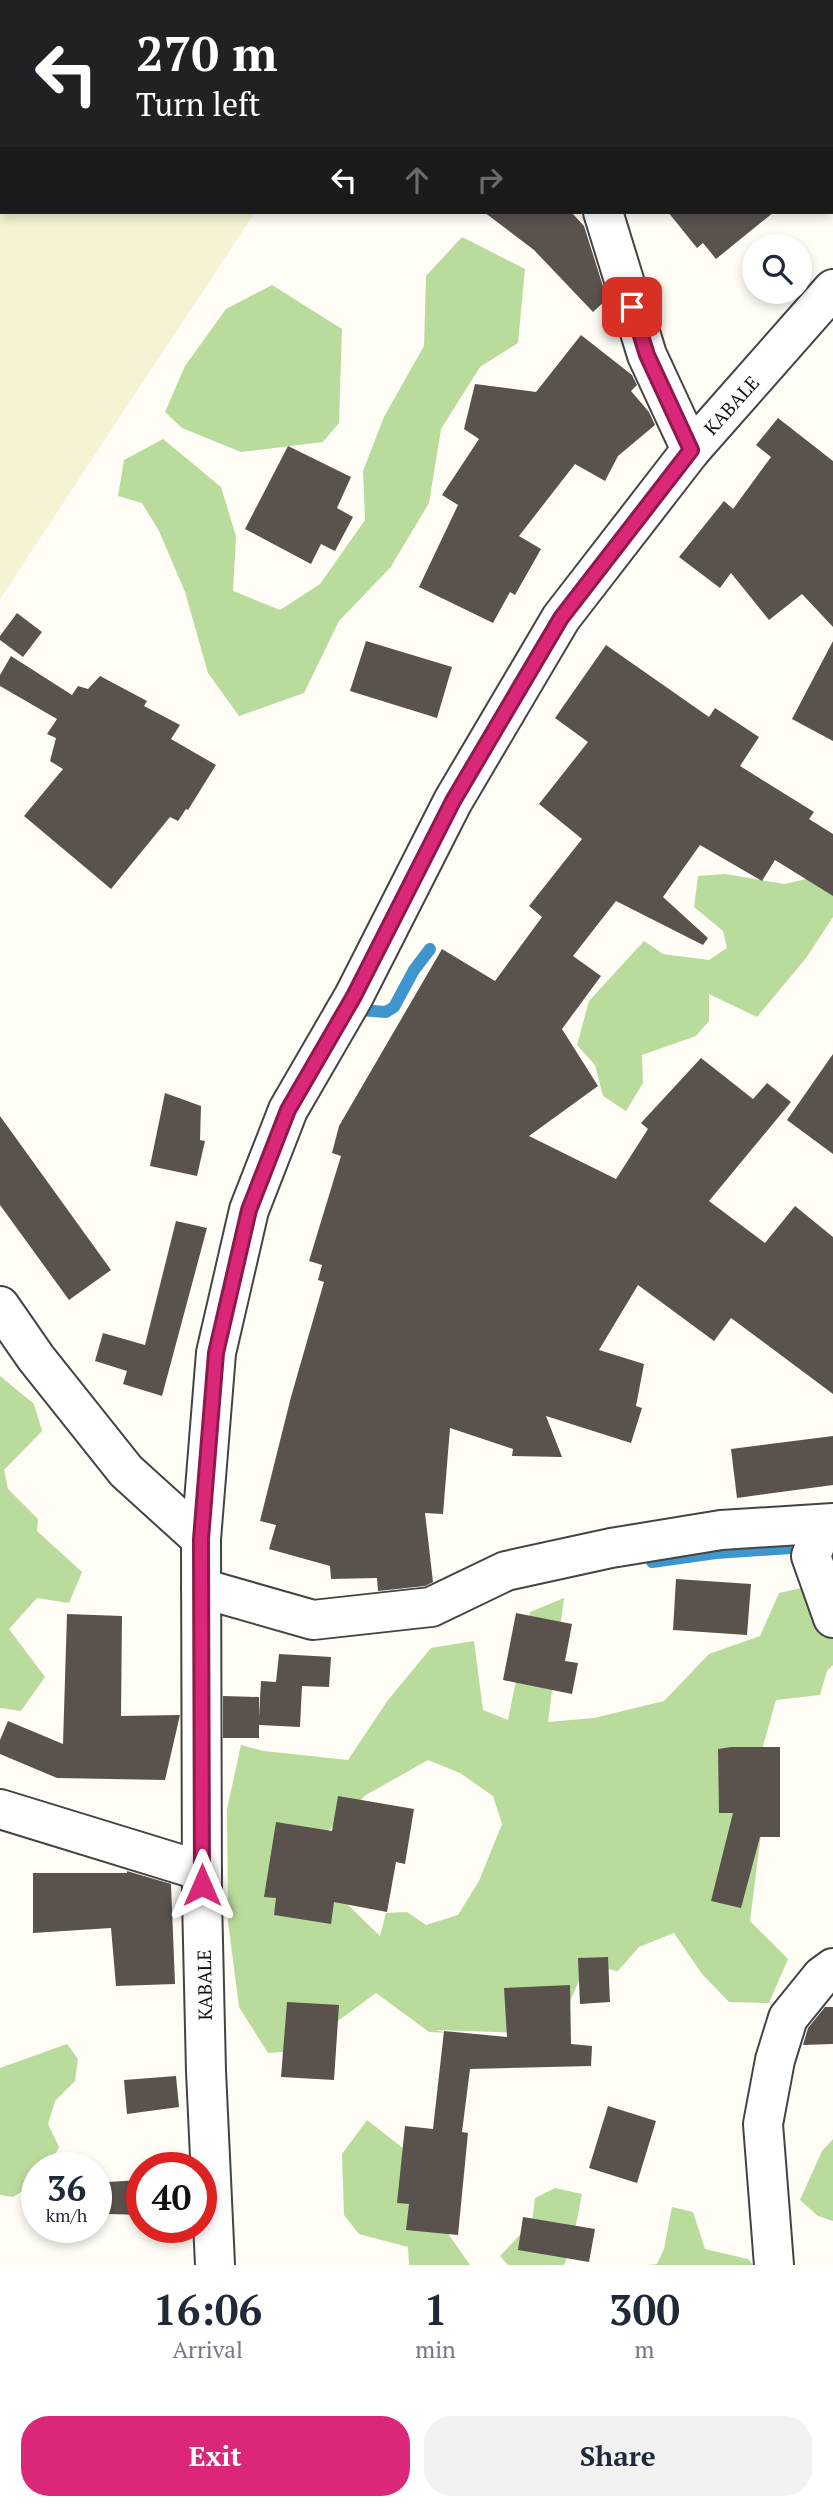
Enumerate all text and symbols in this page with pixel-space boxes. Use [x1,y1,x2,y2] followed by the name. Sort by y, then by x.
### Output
[136,20,278,85] text: 270 m
[21,28,112,119] icon: left
[136,83,260,125] text: Turn left
[325,161,363,199] icon: left
[398,161,436,199] icon: ahead
[471,161,509,199] icon: right
[742,234,812,304] map controls
[742,234,812,304] button: search
[602,277,662,337] pin
[613,288,651,326] icon: arrive
[698,370,764,440] street label: KABALE
[165,1848,239,1922] position arrow
[191,1949,217,2021] street label: KABALE
[126,2152,217,2243] speed limit sign: 40
[47,2165,86,2211] text: 36
[46,2203,87,2227] text: km/h
[153,2281,262,2337] text: 16:06
[424,2281,447,2337] text: 1
[609,2281,680,2337] text: 300
[172,2334,243,2365] text: Arrival
[415,2334,456,2365] text: min
[634,2334,654,2365] text: m
[21,2416,410,2496] button: Exit
[424,2416,812,2496] button: Share

